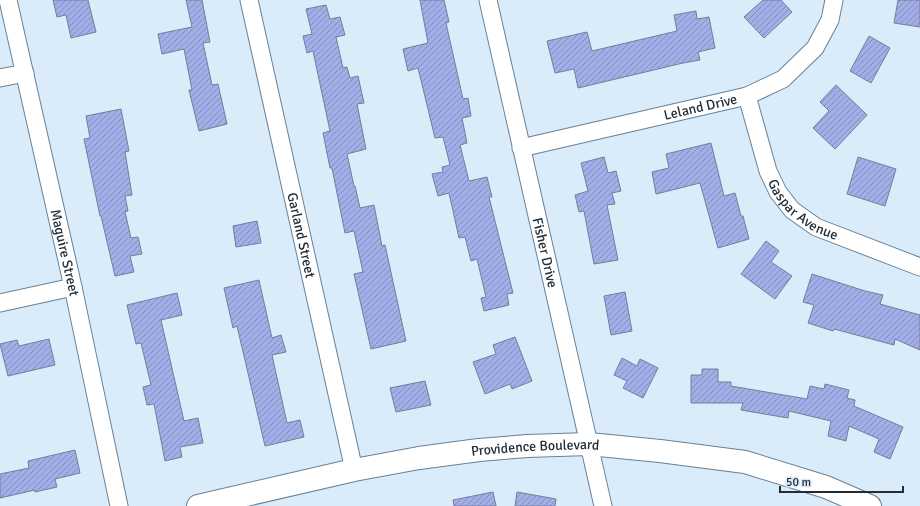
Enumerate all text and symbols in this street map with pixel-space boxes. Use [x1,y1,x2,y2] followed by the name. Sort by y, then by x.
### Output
[662,91,739,124] street label: Leland Drive
[764,176,840,244] street label: Gaspar Avenue
[283,191,319,280] street label: Garland Street
[47,208,83,298] street label: Maguire Street
[529,216,561,289] street label: Fisher Drive
[470,436,600,460] street label: Providence Boulevard
[780,468,903,494] scale bar
[786,475,811,490] text: 50 m

